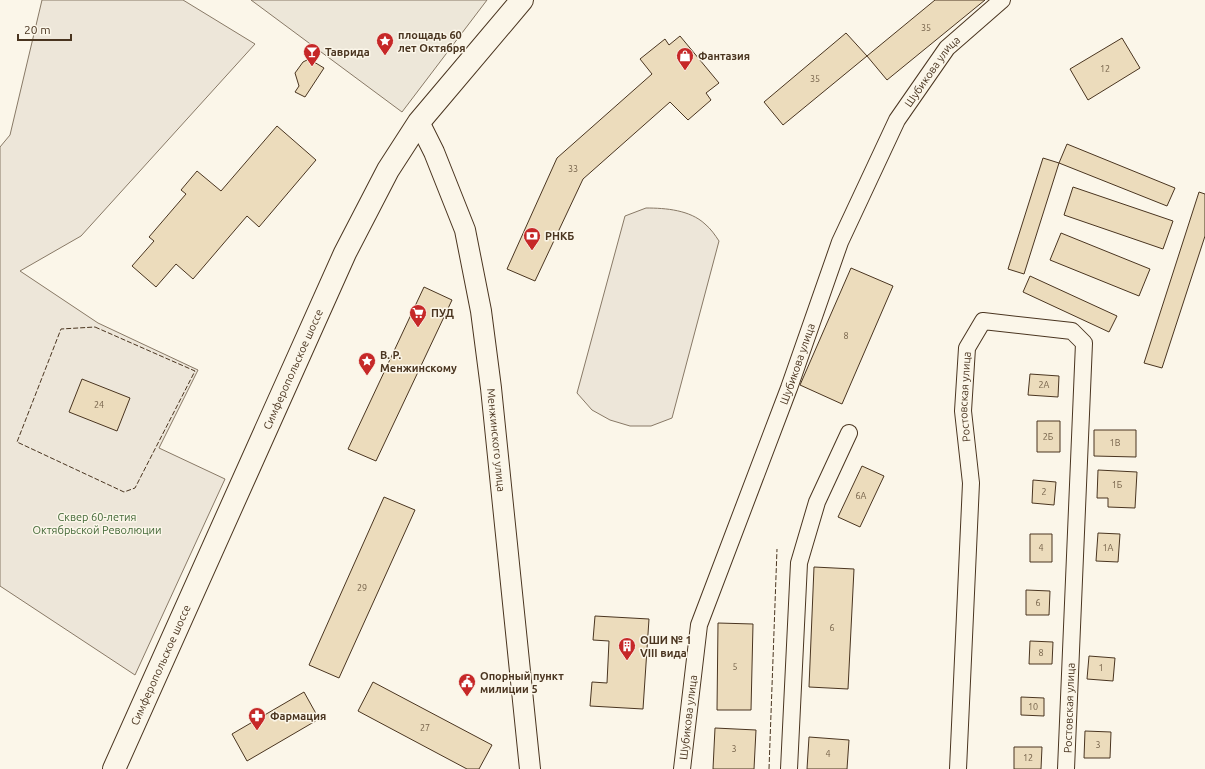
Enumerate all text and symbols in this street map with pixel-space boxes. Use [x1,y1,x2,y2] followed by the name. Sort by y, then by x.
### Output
[18,16,71,42] scale bar
[24,23,51,36] text: 20 m
[921,23,931,33] house number: 35
[398,29,466,54] place label: площадь 60 лет Октября
[375,31,395,56] place icon: площадь 60 лет Октября
[902,34,962,109] street label: Шубикова улица
[302,42,322,67] bar icon: Таврида
[325,46,370,58] place label: Таврида
[675,46,695,71] shop icon: Фантазия
[698,50,750,62] place label: Фантазия
[1100,64,1110,74] house number: 12
[810,74,820,84] house number: 35
[568,164,578,174] house number: 33
[522,226,542,251] bank icon: РНКБ
[545,230,574,242] place label: РНКБ
[408,303,428,328] supermarket icon: ПУД
[261,307,325,431] street label: Симферопольское шоссе
[431,307,454,319] place label: ПУД
[777,322,817,406] street label: Шубикова улица
[843,331,849,341] house number: 8
[380,349,457,374] place label: В. Р. Менжинскому
[357,351,377,376] place icon: В. Р. Менжинскому
[957,351,973,443] street label: Ростовская улица
[1039,380,1050,390] house number: 2А
[485,388,508,492] street label: Менжинского улица
[94,400,104,410] house number: 24
[1043,432,1054,442] house number: 2Б
[1110,438,1121,448] house number: 1В
[1112,480,1123,490] house number: 1Б
[1041,487,1047,497] house number: 2
[856,491,867,501] house number: 6А
[32,511,162,536] park label: Сквер 60-летия Октябрьской Революции
[1038,543,1044,553] house number: 4
[1103,543,1114,553] house number: 1А
[357,583,367,593] house number: 29
[1035,598,1041,608] house number: 6
[128,603,193,727] street label: Симферопольское шоссе
[829,623,835,633] house number: 6
[640,634,692,659] place label: ОШИ № 1 VIII вида
[617,636,637,661] building icon: ОШИ № 1 VIII вида
[1038,648,1044,658] house number: 8
[732,662,738,672] house number: 5
[1061,663,1077,753] street label: Ростовская улица
[1098,663,1104,673] house number: 1
[480,670,564,695] place label: Опорный пункт милиции 5
[457,672,477,697] public building icon: Опорный пункт милиции 5
[677,674,699,760] street label: Шубикова улица
[1028,702,1038,712] house number: 10
[247,706,267,731] pharmacy icon: Фармация
[270,710,326,722] place label: Фармация
[420,723,430,733] house number: 27
[1095,740,1101,750] house number: 3
[731,744,737,754] house number: 3
[825,749,831,759] house number: 4
[1023,753,1033,763] house number: 12

